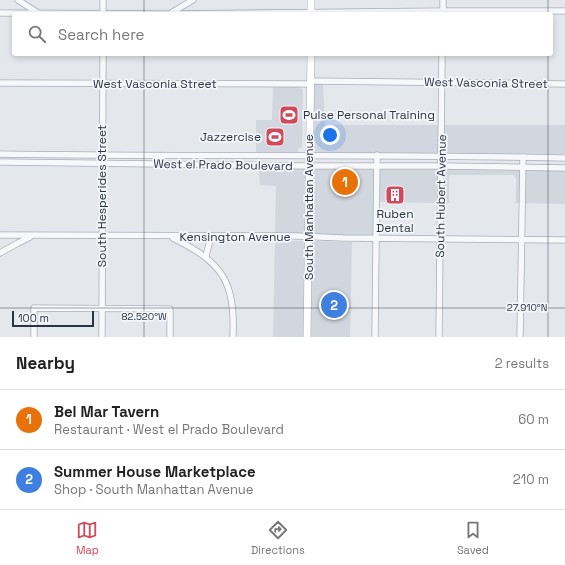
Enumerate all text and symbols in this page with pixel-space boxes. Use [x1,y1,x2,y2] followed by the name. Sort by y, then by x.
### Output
[12,12,553,56] search box
[26,23,48,45] icon: search
[58,25,144,44] text: Search here
[424,74,548,92] street label: West Vasconia Street
[93,76,217,92] street label: West Vasconia Street
[278,104,300,126] sports icon: Pulse Personal Training
[303,107,435,123] place label: Pulse Personal Training
[94,125,110,267] street label: South Hesperides Street
[320,125,340,145] your location
[264,126,286,148] sports icon: Jazzercise
[200,129,261,145] place label: Jazzercise
[301,134,317,280] street label: South Manhattan Avenue
[432,134,450,258] street label: South Hubert Avenue
[153,156,293,174] street label: West el Prado Boulevard
[332,167,358,197] pin: 1
[384,184,406,206] building icon: Ruben Dental
[376,206,414,236] place label: Ruben Dental
[179,229,291,245] street label: Kensington Avenue
[321,290,347,320] pin: 2
[507,301,547,314] text: 27.910°N
[12,309,94,328] scale bar
[121,310,167,323] text: 82.520°W
[18,311,49,325] text: 100 m
[16,352,75,374] text: Nearby
[495,355,549,372] text: 2 results
[54,402,159,421] text: Bel Mar Tavern
[26,411,32,428] text: 1
[518,411,549,428] text: 60 m
[54,421,284,438] text: Restaurant · West el Prado Boulevard
[54,462,256,481] text: Summer House Marketplace
[25,471,33,488] text: 2
[513,471,549,488] text: 210 m
[54,481,254,498] text: Shop · South Manhattan Avenue
[76,519,99,557] tab: Map
[251,519,305,557] tab: Directions
[457,519,489,557] tab: Saved

